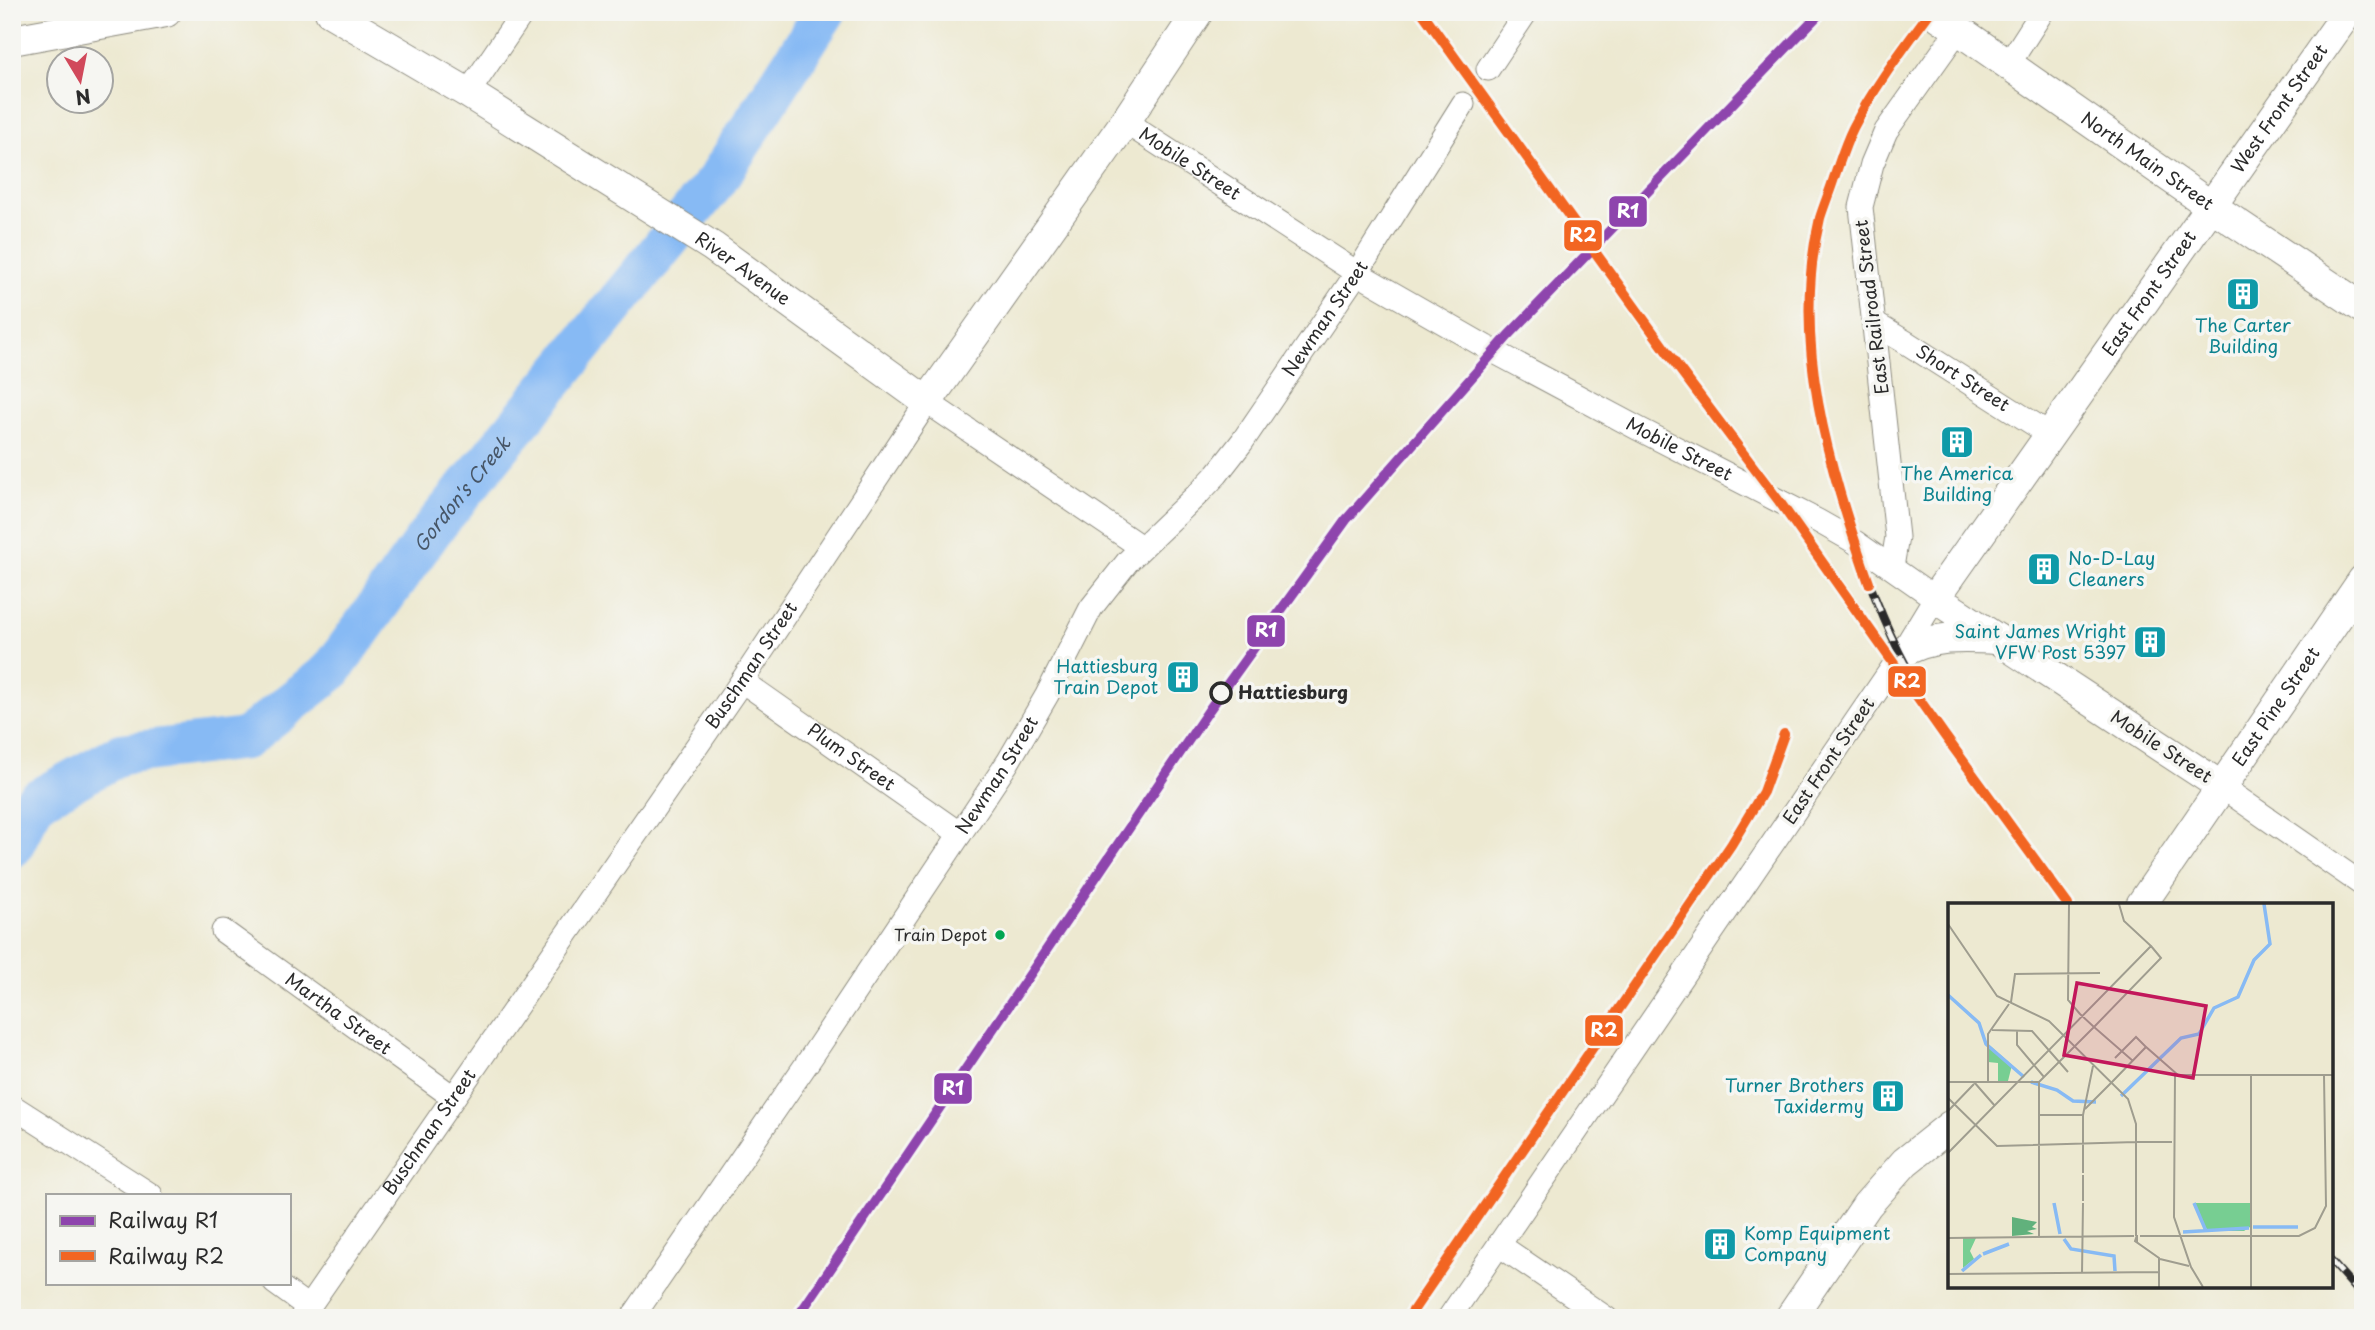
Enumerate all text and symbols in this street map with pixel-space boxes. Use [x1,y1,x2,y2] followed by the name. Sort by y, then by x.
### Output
[2224,38,2333,178] street label: West Front Street
[46,46,116,116] north arrow
[73,83,93,113] text: N
[2076,104,2220,216] street label: North Main Street
[1134,120,1247,206] street label: Mobile Street
[1608,195,1648,228] line badge: R1
[1617,196,1639,224] text: R1
[1846,218,1895,396] street label: East Railroad Street
[1563,219,1603,252] line badge: R2
[1569,220,1597,248] text: R2
[690,224,797,311] street label: River Avenue
[2095,225,2202,361] street label: East Front Street
[1275,255,1374,382] street label: Newman Street
[2224,275,2262,313] building icon: The Carter Building
[2195,311,2291,359] place label: The Carter Building
[1911,337,2015,417] street label: Short Street
[1622,409,1738,487] street label: Mobile Street
[1938,423,1976,461] building icon: The America Building
[406,428,517,557] water label: Gordon's Creek
[1901,459,2013,507] place label: The America Building
[2068,544,2155,592] place label: No-D-Lay Cleaners
[2025,550,2063,588] building icon: No-D-Lay Cleaners
[698,596,803,734] street label: Buschman Street
[1246,614,1286,648] line badge: R1
[1255,615,1277,643] text: R1
[1954,617,2126,665] place label: Saint James Wright VFW Post 5397
[2131,623,2169,661] building icon: Saint James Wright VFW Post 5397
[2225,641,2326,771] street label: East Pine Street
[1053,652,1158,700] place label: Hattiesburg Train Depot
[1164,658,1202,696] building icon: Hattiesburg Train Depot
[1887,665,1927,698] line badge: R2
[1893,666,1921,694] text: R2
[1238,678,1348,705] place label: Hattiesburg
[1210,682,1232,704] marker: Hattiesburg
[1775,691,1880,829] street label: East Front Street
[2106,703,2218,789] street label: Mobile Street
[948,711,1044,839] street label: Newman Street
[802,716,901,797] street label: Plum Street
[1948,903,2333,1288] inset map
[894,922,987,946] place label: Train Depot
[993,928,1007,942] marker: Train Depot
[280,965,398,1060] street label: Martha Street
[1584,1014,1624,1047] line badge: R2
[1590,1015,1618,1043] text: R2
[375,1063,482,1200] street label: Buschman Street
[1725,1071,1864,1119] place label: Turner Brothers Taxidermy
[933,1072,973,1105] line badge: R1
[942,1073,964,1101] text: R1
[1869,1077,1907,1115] building icon: Turner Brothers Taxidermy
[46,1194,290,1284] legend
[108,1203,218,1235] text: Railway R1
[1744,1219,1890,1267] place label: Komp Equipment Company
[1701,1225,1739,1263] building icon: Komp Equipment Company
[108,1239,224,1271] text: Railway R2

